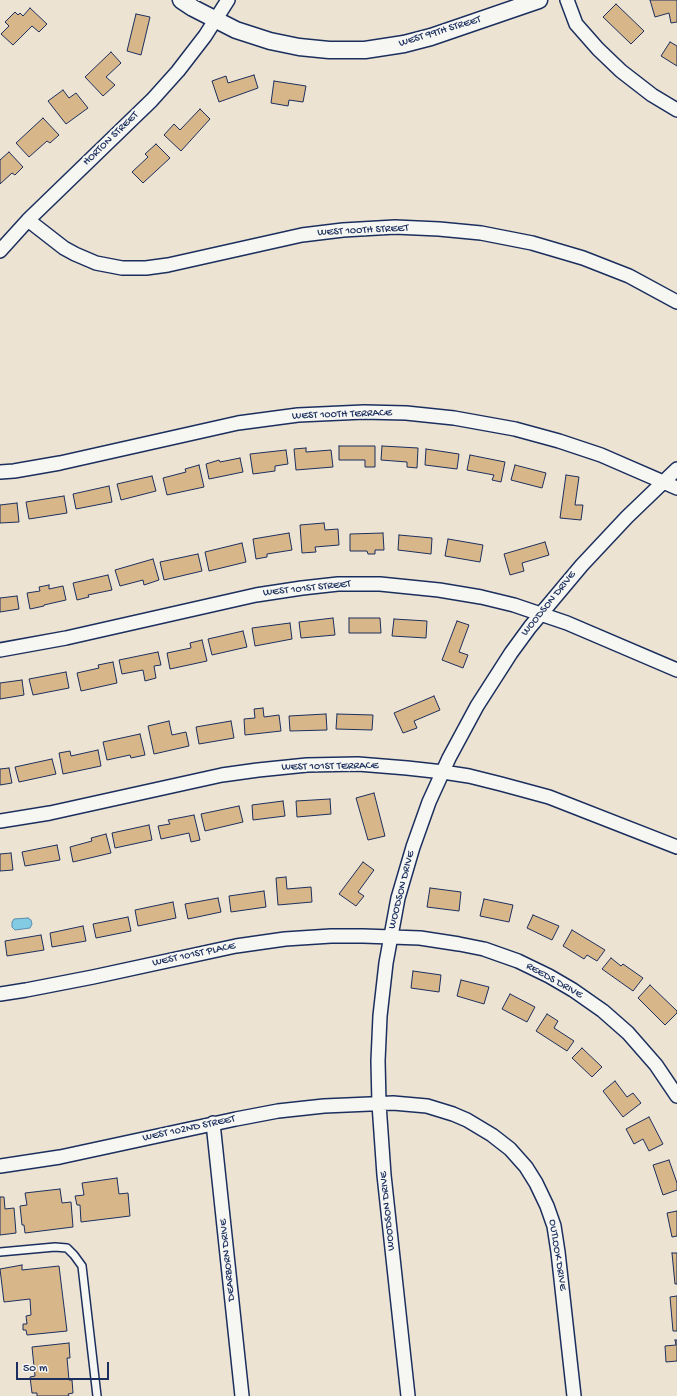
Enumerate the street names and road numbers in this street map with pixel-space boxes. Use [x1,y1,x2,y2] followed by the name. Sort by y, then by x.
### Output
[397,13,483,51] street label: WEST 99TH STREET
[80,109,142,169] street label: HORTON STREET
[317,222,409,240] street label: WEST 100TH STREET
[292,407,392,423] street label: WEST 100TH TERRACE
[519,569,579,639] street label: WOODSON DRIVE
[262,578,352,600] street label: WEST 101ST STREET
[281,760,379,774] street label: WEST 101ST TERRACE
[386,850,418,930] street label: WOODSON DRIVE
[151,940,237,970] street label: WEST 101ST PLACE
[523,960,585,1002] street label: REEDS DRIVE
[142,1113,236,1145] street label: WEST 102ND STREET
[377,1171,399,1251] street label: WOODSON DRIVE
[217,1218,239,1302] street label: DEARBORN DRIVE
[545,1219,569,1291] street label: OUTLOOK DRIVE

